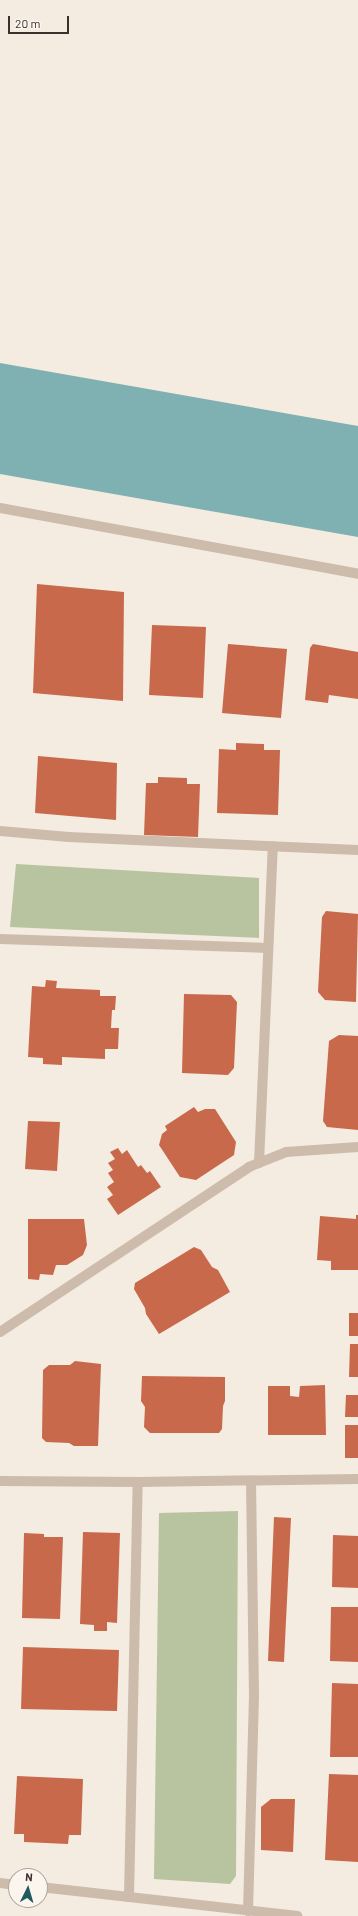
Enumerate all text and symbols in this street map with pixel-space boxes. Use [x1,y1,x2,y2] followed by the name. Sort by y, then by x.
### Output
[10,8,71,34] scale bar
[15,16,41,30] text: 20 m
[8,1868,48,1908] north arrow
[25,1870,33,1883] text: N

